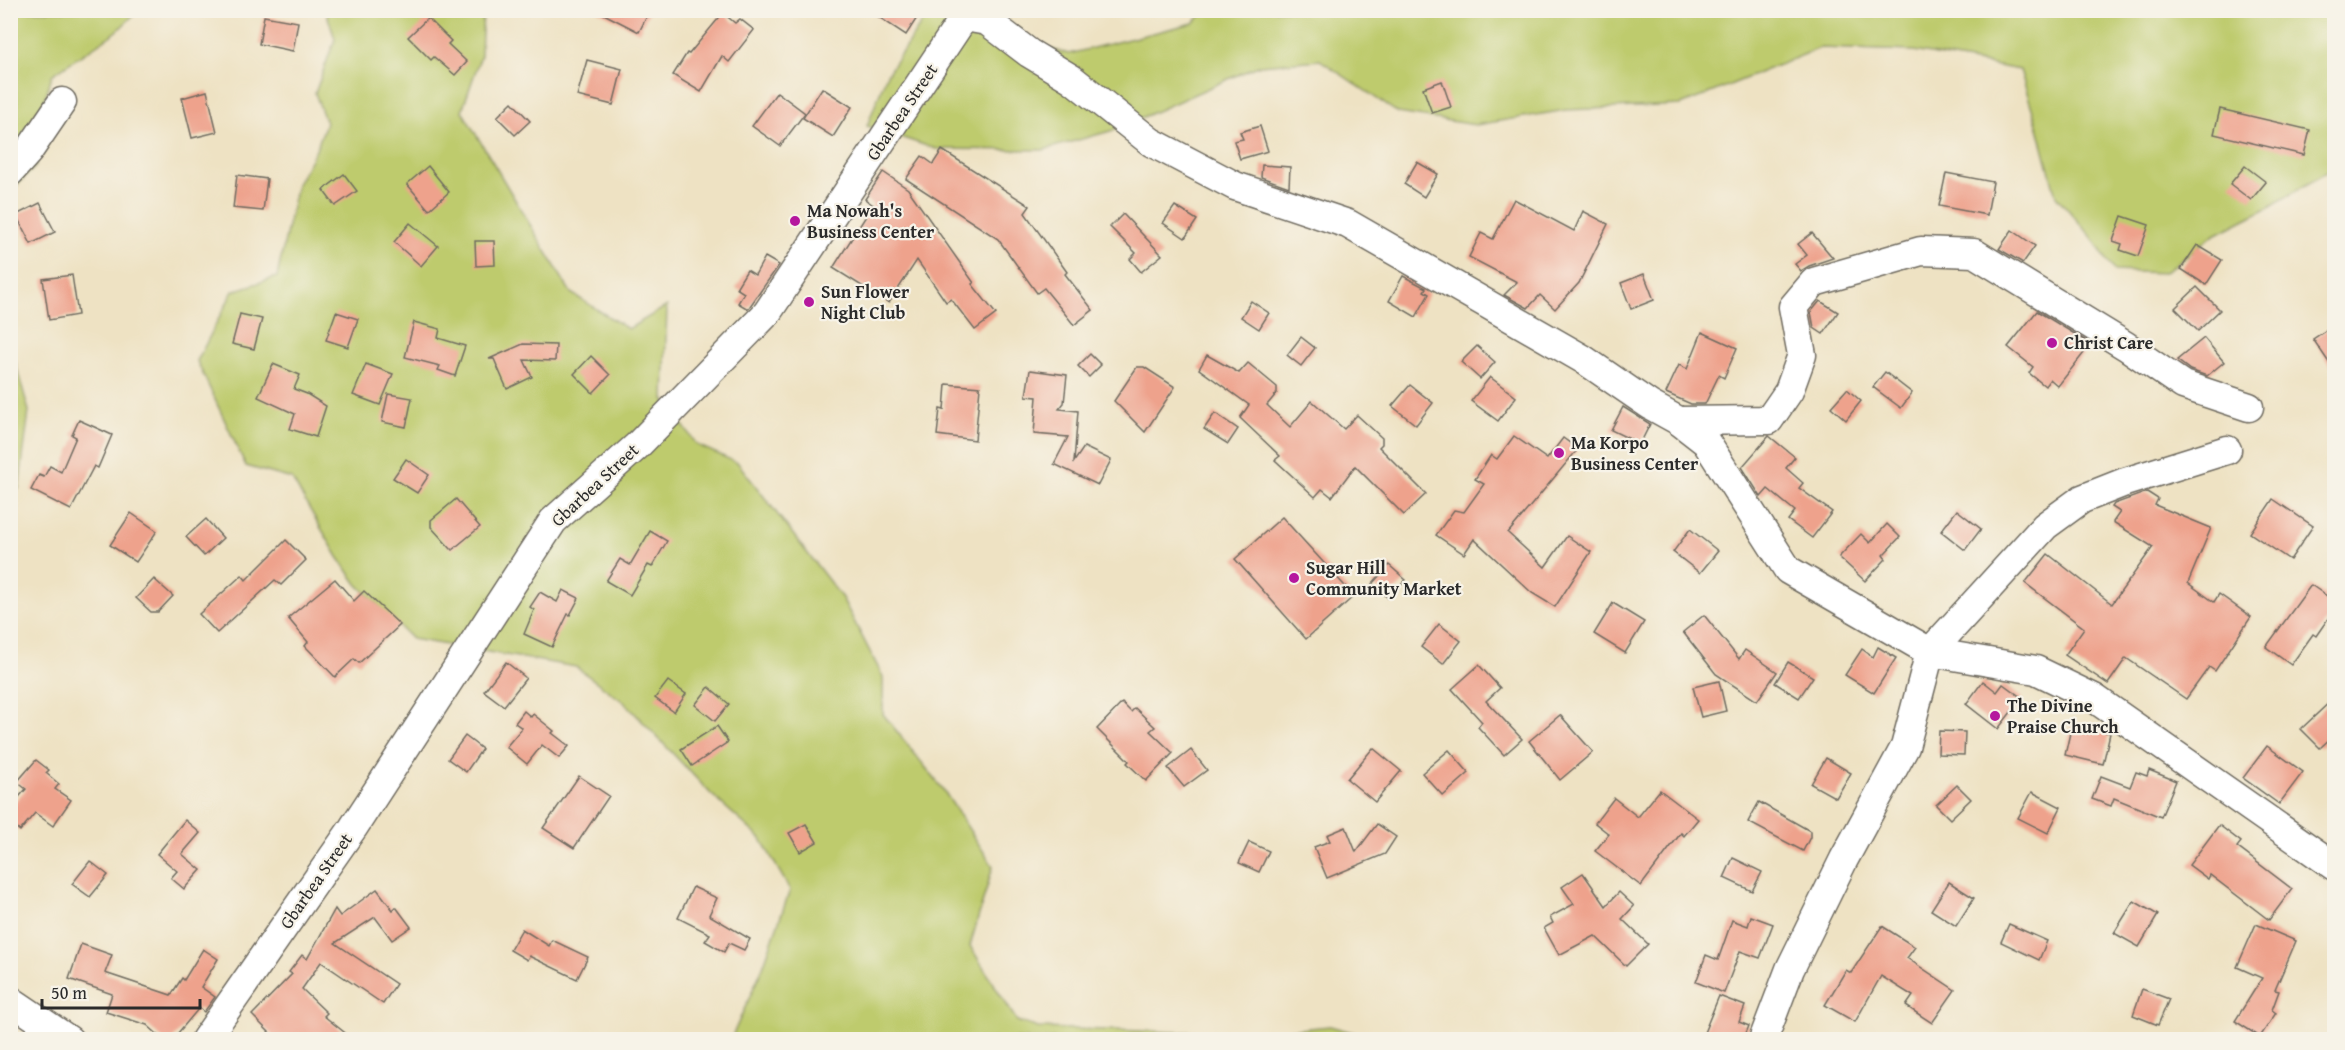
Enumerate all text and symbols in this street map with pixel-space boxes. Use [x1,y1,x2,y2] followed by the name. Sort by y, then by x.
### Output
[859,57,944,166] street label: Gbarbea Street
[807,197,935,245] place label: Ma Nowah's Business Center
[788,214,802,228] marker: Ma Nowah's Business Center
[821,278,910,326] place label: Sun Flower Night Club
[802,295,816,309] marker: Sun Flower Night Club
[2064,329,2154,356] place label: Christ Care
[2045,336,2059,350] marker: Christ Care
[1571,429,1699,477] place label: Ma Korpo Business Center
[545,436,645,533] street label: Gbarbea Street
[1552,446,1566,460] marker: Ma Korpo Business Center
[1306,554,1462,602] place label: Sugar Hill Community Market
[1287,571,1301,585] marker: Sugar Hill Community Market
[2007,692,2119,740] place label: The Divine Praise Church
[1988,709,2002,723] marker: The Divine Praise Church
[273,827,359,934] street label: Gbarbea Street
[42,972,200,1010] scale bar
[51,979,87,1006] text: 50 m

